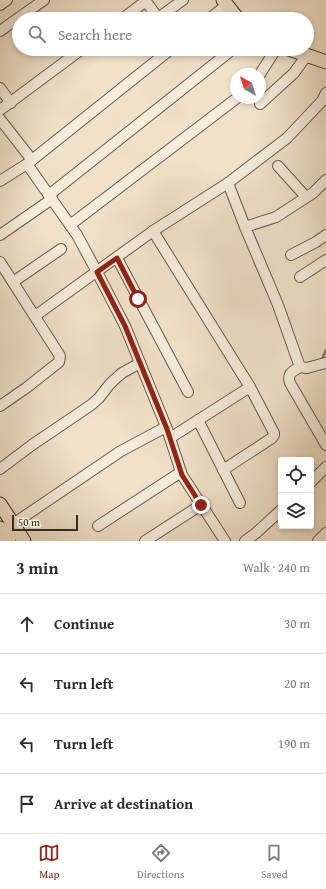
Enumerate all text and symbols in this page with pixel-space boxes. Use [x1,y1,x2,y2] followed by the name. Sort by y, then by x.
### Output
[12,12,314,56] search box
[26,23,48,45] icon: search
[58,24,132,45] text: Search here
[230,68,266,104] north arrow
[129,290,147,308] route start
[278,457,314,529] map controls
[278,457,314,493] button: locate
[278,493,314,529] button: layers
[192,496,210,514] route end
[12,513,78,532] scale bar
[18,514,40,530] text: 50 m
[16,555,58,580] text: 3 min
[243,558,310,577] text: Walk · 240 m
[16,613,38,635] icon: ahead
[54,613,115,634] text: Continue
[284,614,310,633] text: 30 m
[16,673,38,695] icon: left
[54,673,113,694] text: Turn left
[284,674,310,693] text: 20 m
[16,733,38,755] icon: left
[54,733,113,754] text: Turn left
[278,734,310,753] text: 190 m
[16,793,38,815] icon: arrive
[54,793,193,814] text: Arrive at destination
[38,842,60,882] tab: Map
[137,842,184,882] tab: Directions
[261,842,288,882] tab: Saved

